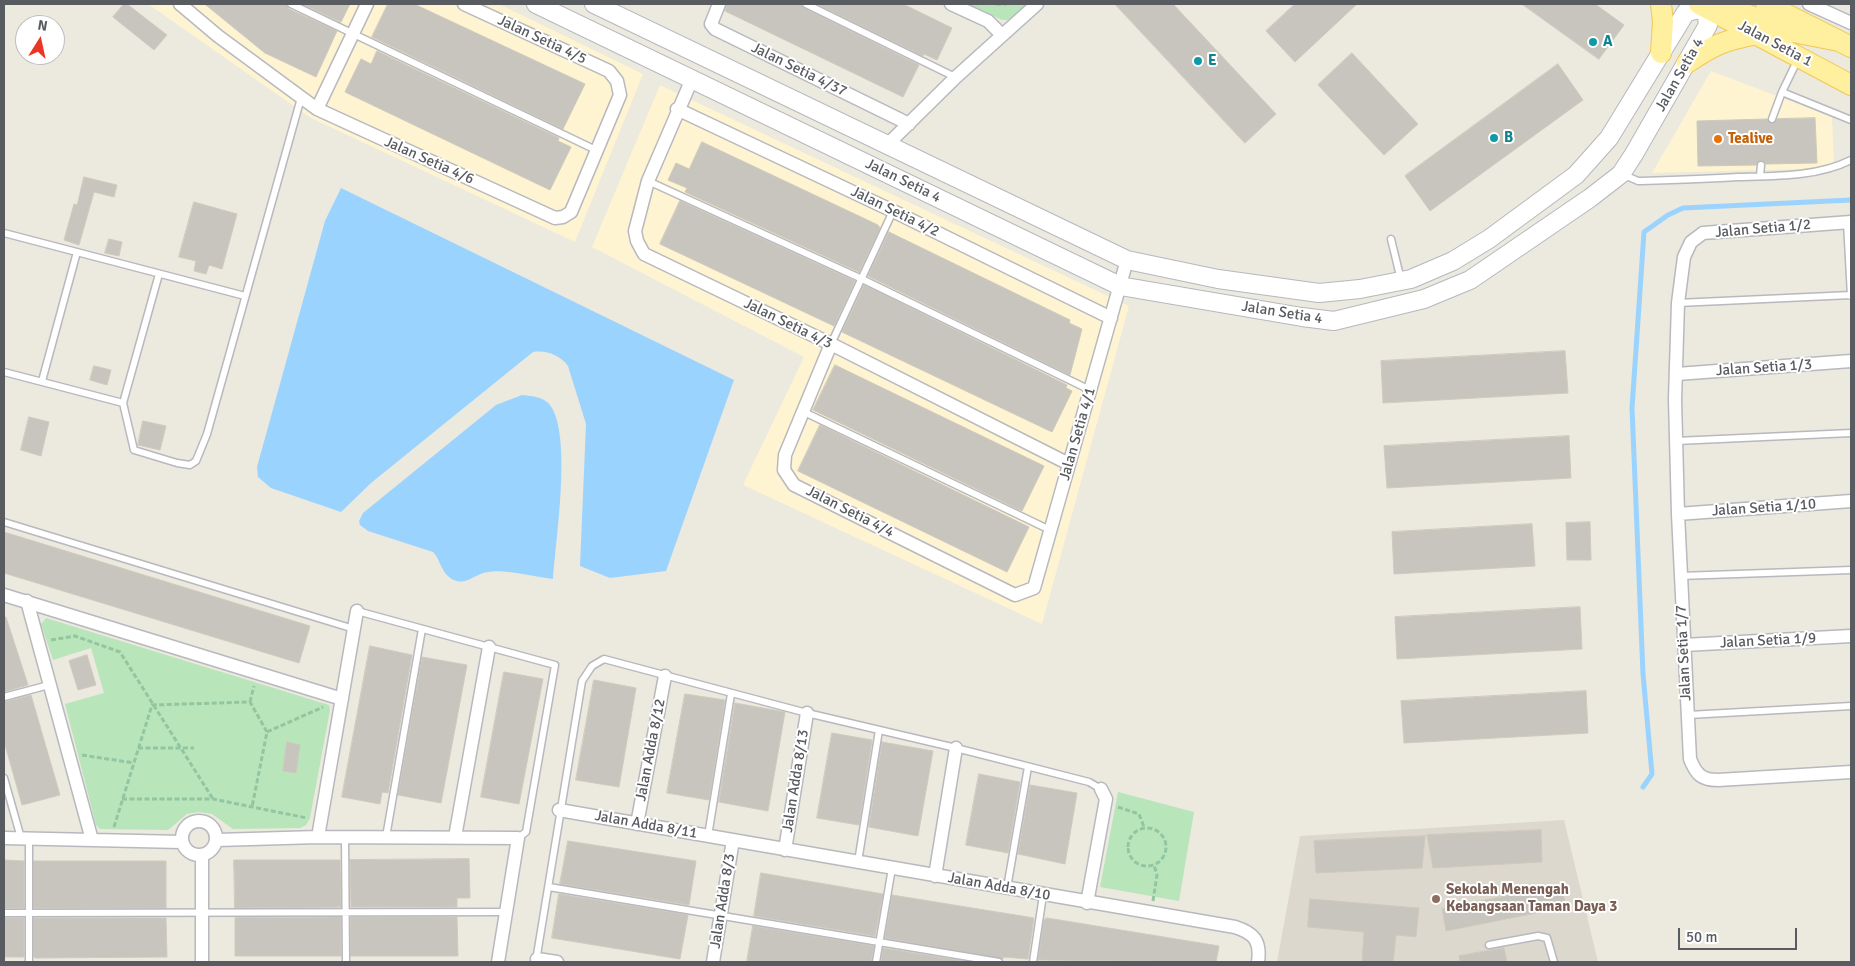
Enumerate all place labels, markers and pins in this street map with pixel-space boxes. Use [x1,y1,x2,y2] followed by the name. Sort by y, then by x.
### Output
[1603,33,1613,51] place label: A
[1587,36,1599,48] marker: A
[1208,52,1217,70] place label: E
[1192,55,1204,67] marker: E
[1504,129,1513,147] place label: B
[1728,130,1773,148] place label: Tealive
[1488,132,1500,144] marker: B
[1712,133,1724,145] marker: Tealive
[1446,881,1617,916] place label: Sekolah Menengah Kebangsaan Taman Daya 3
[1430,893,1442,905] marker: Sekolah Menengah Kebangsaan Taman Daya 3

